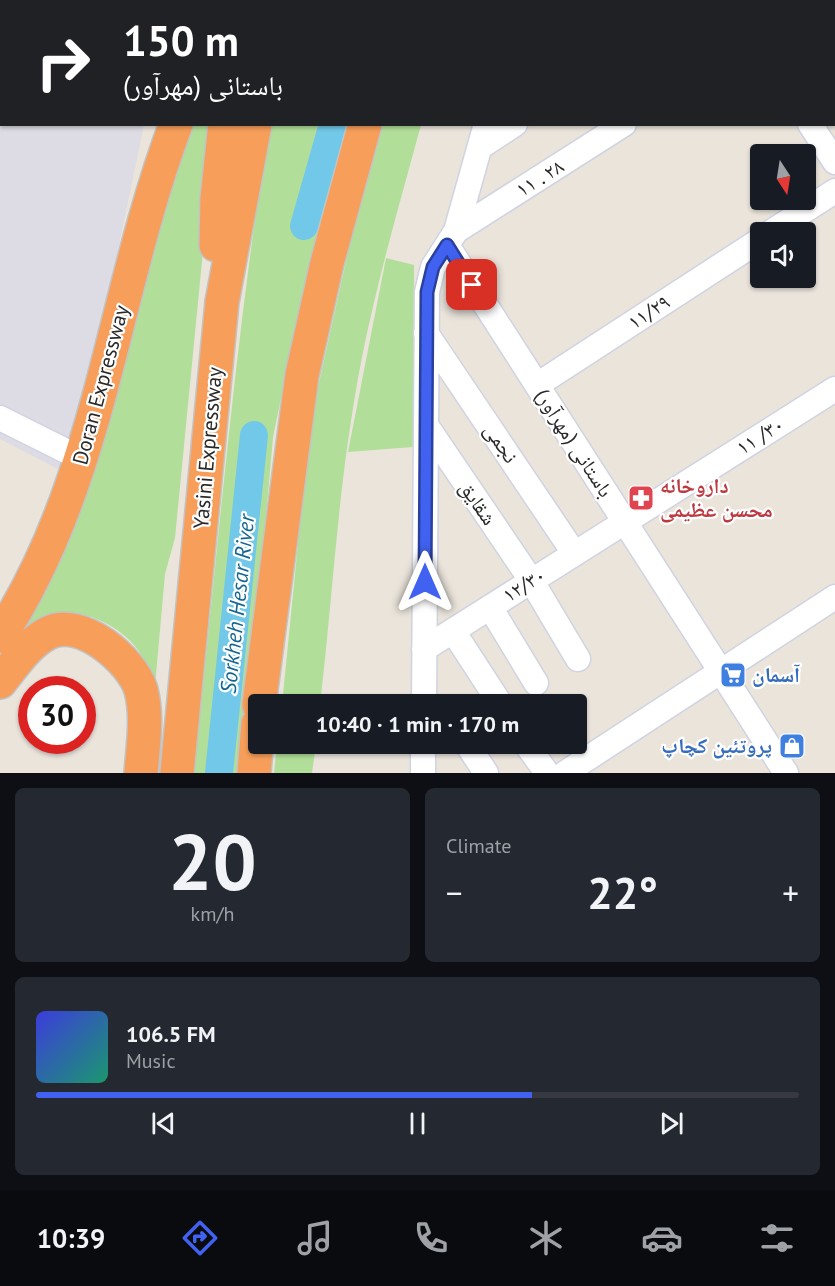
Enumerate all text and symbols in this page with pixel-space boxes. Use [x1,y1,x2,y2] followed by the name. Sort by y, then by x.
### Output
[123,13,239,68] text: 150 m
[24,24,102,102] icon: right
[123,68,283,102] text: باستانی (مهرآور)
[750,144,816,210] north arrow
[750,144,816,288] map controls
[511,152,569,203] street label: ۱۱ . ۲۸
[750,222,816,288] button: sound
[446,259,497,310] pin
[455,268,488,301] icon: arrive
[622,288,675,335] street label: ۱۱/۲۹
[66,302,135,468] street label: Doran Expressway
[187,366,228,530] street label: Yasini Expressway
[529,383,620,502] street label: باستانی (مهرآور)
[731,411,788,460] street label: ۱۱ /۳۰
[478,417,525,468] street label: نجمی
[660,472,773,523] place label: داروخانه محسن عظیمی
[454,475,503,530] street label: شقایق
[626,483,656,513] pharmacy icon: داروخانه محسن عظیمی
[214,511,261,695] water label: Sorkheh Hesar River
[393,550,457,614] position arrow
[497,561,550,608] street label: ۱۲/۳۰
[718,660,748,690] supermarket icon: آسمان
[752,661,800,688] place label: آسمان
[18,676,96,754] speed limit sign: 30
[316,710,519,738] text: 10:40 · 1 min · 170 m
[777,731,807,761] shop icon: پروتئین کچاپ
[661,732,772,759] place label: پروتئین کچاپ
[168,811,257,912] text: 20
[446,833,512,859] text: Climate
[587,863,658,921] text: 22°
[446,871,463,914] text: −
[782,871,799,914] text: +
[191,901,234,927] text: km/h
[126,1020,216,1048] text: 106.5 FM
[126,1048,175,1074] text: Music
[147,1107,180,1140] icon: previous
[401,1107,434,1140] icon: pause
[655,1107,688,1140] icon: next
[179,1217,221,1259] icon: directions
[294,1217,336,1259] icon: music
[410,1217,452,1259] icon: phone
[525,1217,567,1259] icon: climate
[641,1217,683,1259] icon: car
[756,1217,798,1259] icon: filters
[37,1221,105,1255] text: 10:39

